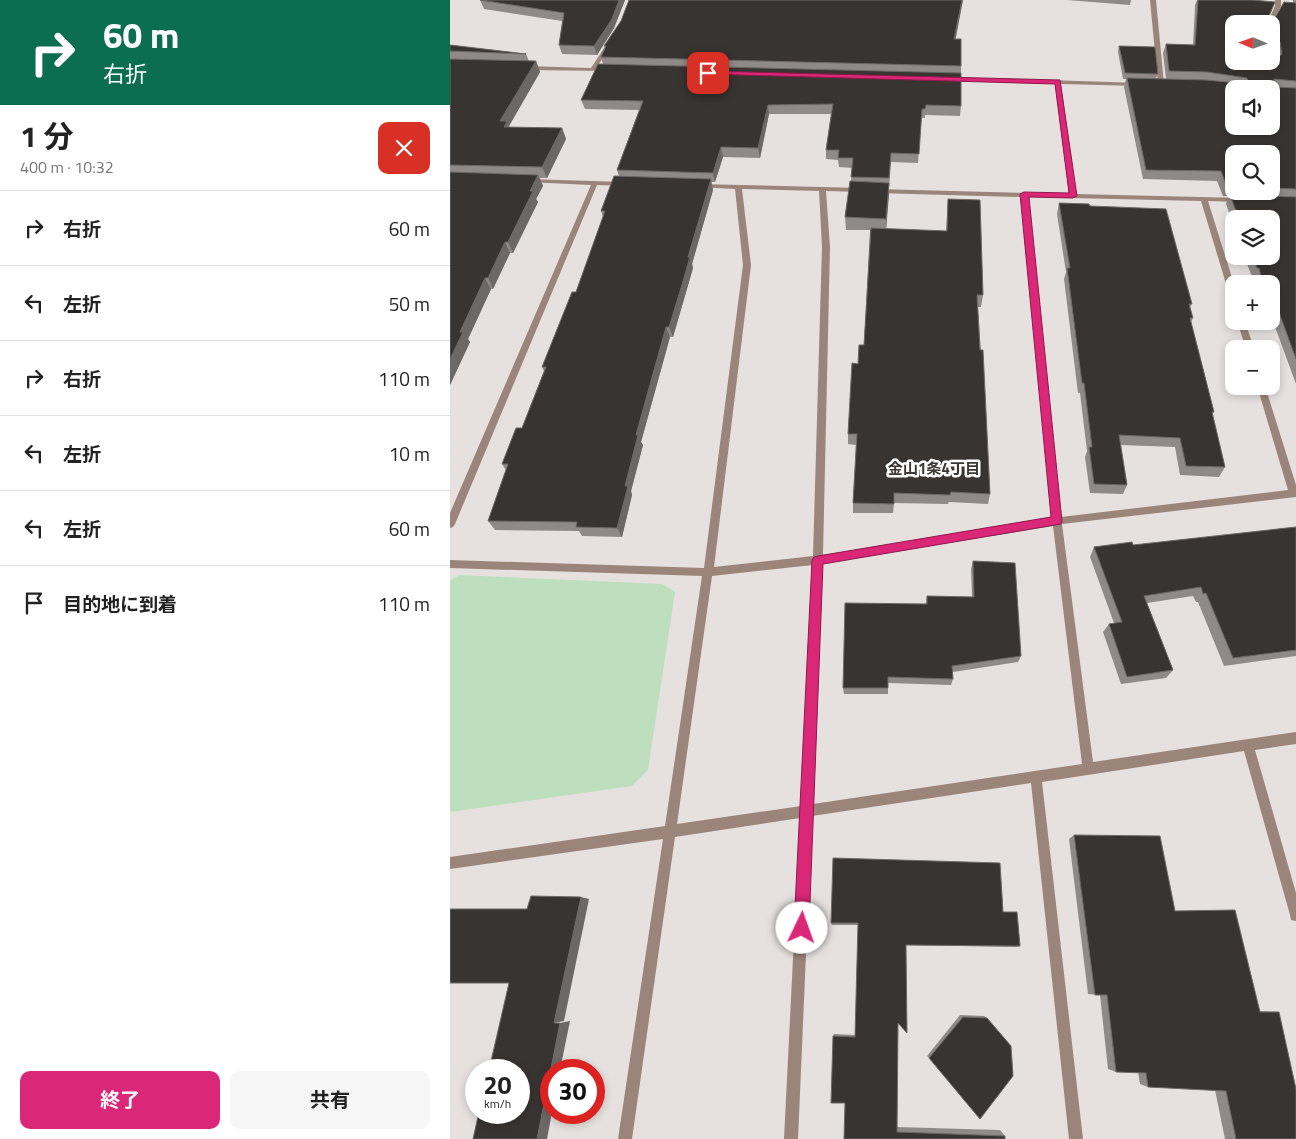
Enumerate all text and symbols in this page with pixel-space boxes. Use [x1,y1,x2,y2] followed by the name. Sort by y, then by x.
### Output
[103,8,179,62] text: 60 m
[1225,15,1280,70] north arrow
[1225,15,1280,395] map controls
[20,20,85,85] icon: right
[687,52,729,94] pin
[103,57,147,91] text: 右折
[694,59,722,87] icon: arrive
[1225,80,1280,135] button: sound
[20,113,73,159] text: 1 分
[378,122,430,174] button: close
[1225,145,1280,200] button: search
[20,155,114,179] text: 400 m · 10:32
[1225,210,1280,265] button: layers
[20,214,48,242] icon: right
[63,214,101,243] text: 右折
[389,214,430,243] text: 60 m
[1225,275,1280,330] button: +
[20,289,48,317] icon: left
[63,289,101,318] text: 左折
[389,289,430,318] text: 50 m
[1225,340,1280,395] button: −
[20,364,48,392] icon: right
[63,364,101,393] text: 右折
[378,364,430,393] text: 110 m
[20,439,48,467] icon: left
[63,439,101,468] text: 左折
[389,439,430,468] text: 10 m
[888,457,980,480] district label: 金山1条4丁目
[20,514,48,542] icon: left
[63,514,101,543] text: 左折
[389,514,430,543] text: 60 m
[20,589,48,617] icon: arrive
[63,589,177,618] text: 目的地に到着
[378,589,430,618] text: 110 m
[775,901,827,953] position arrow
[540,1059,605,1124] speed limit sign: 30
[483,1066,512,1104] text: 20
[20,1071,220,1129] button: 終了
[230,1071,430,1129] button: 共有
[484,1094,511,1113] text: km/h

